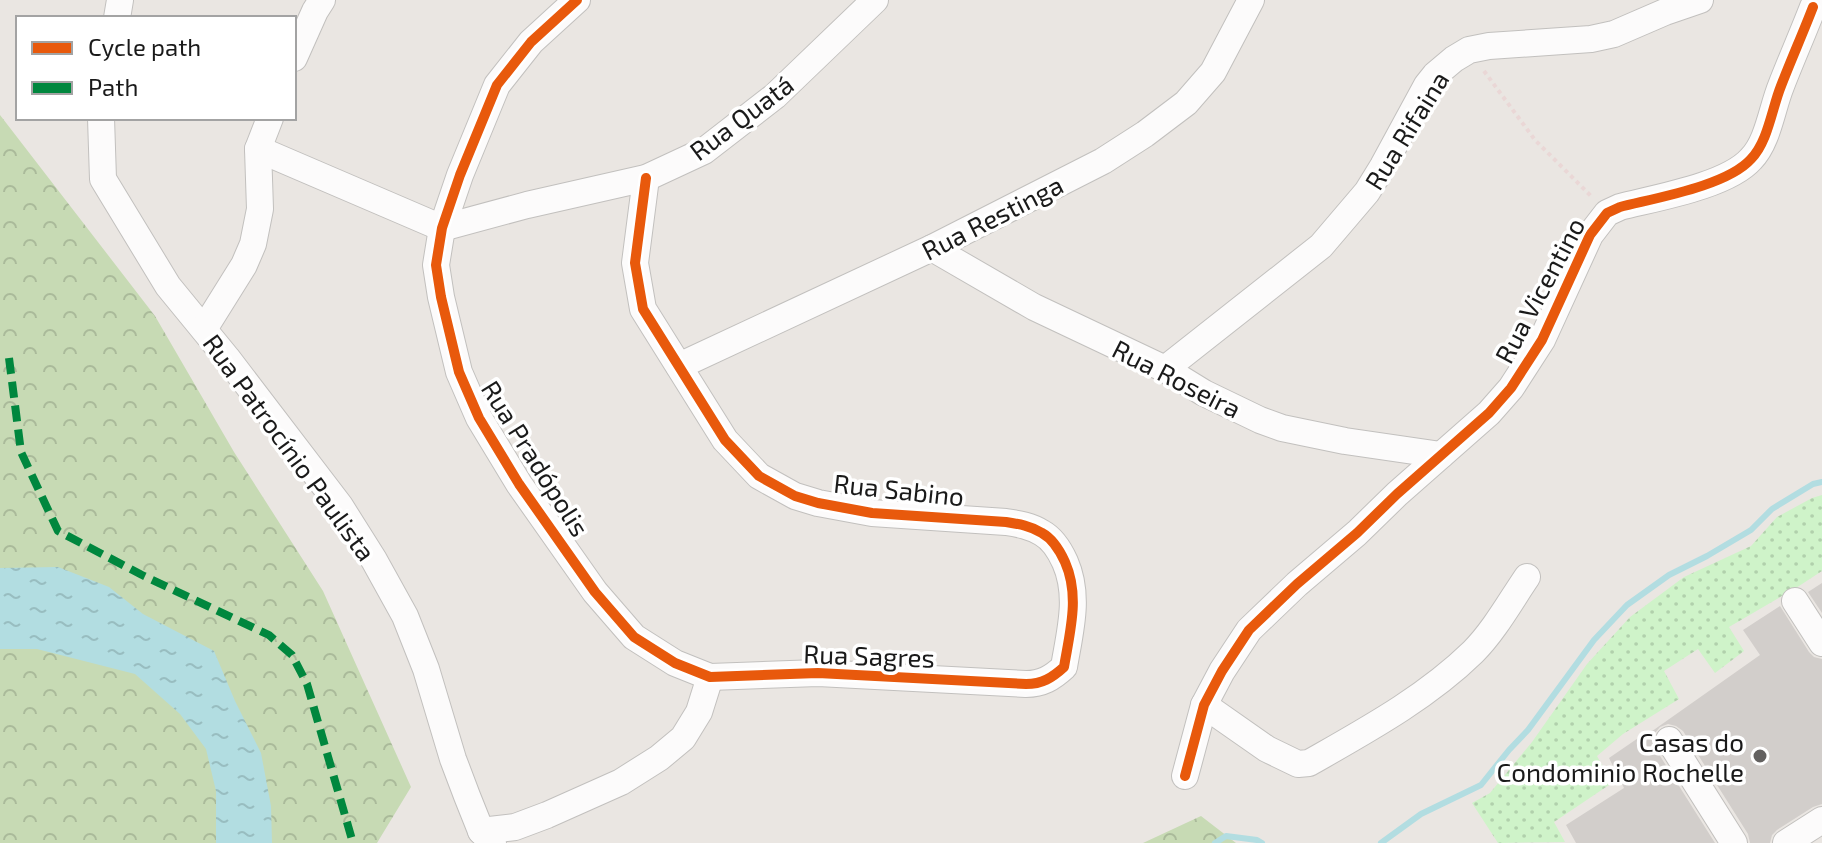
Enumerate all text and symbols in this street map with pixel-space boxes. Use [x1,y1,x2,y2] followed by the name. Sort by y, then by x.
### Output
[16,16,296,120] legend
[88,32,201,61] text: Cycle path
[1357,65,1455,195] street label: Rua Rifaina
[683,68,799,166] street label: Rua Quatá
[88,72,138,101] text: Path
[916,168,1068,266] street label: Rua Restinga
[1488,212,1590,368] street label: Rua Vicentino
[197,328,383,566] street label: Rua Patrocínio Paulista
[1108,332,1246,424] street label: Rua Roseira
[476,374,596,542] street label: Rua Pradópolis
[832,467,966,511] street label: Rua Sabino
[803,637,935,673] street label: Rua Sagres
[1496,726,1744,787] place label: Casas do Condominio Rochelle
[1751,747,1769,765] marker: Casas do Condominio Rochelle

